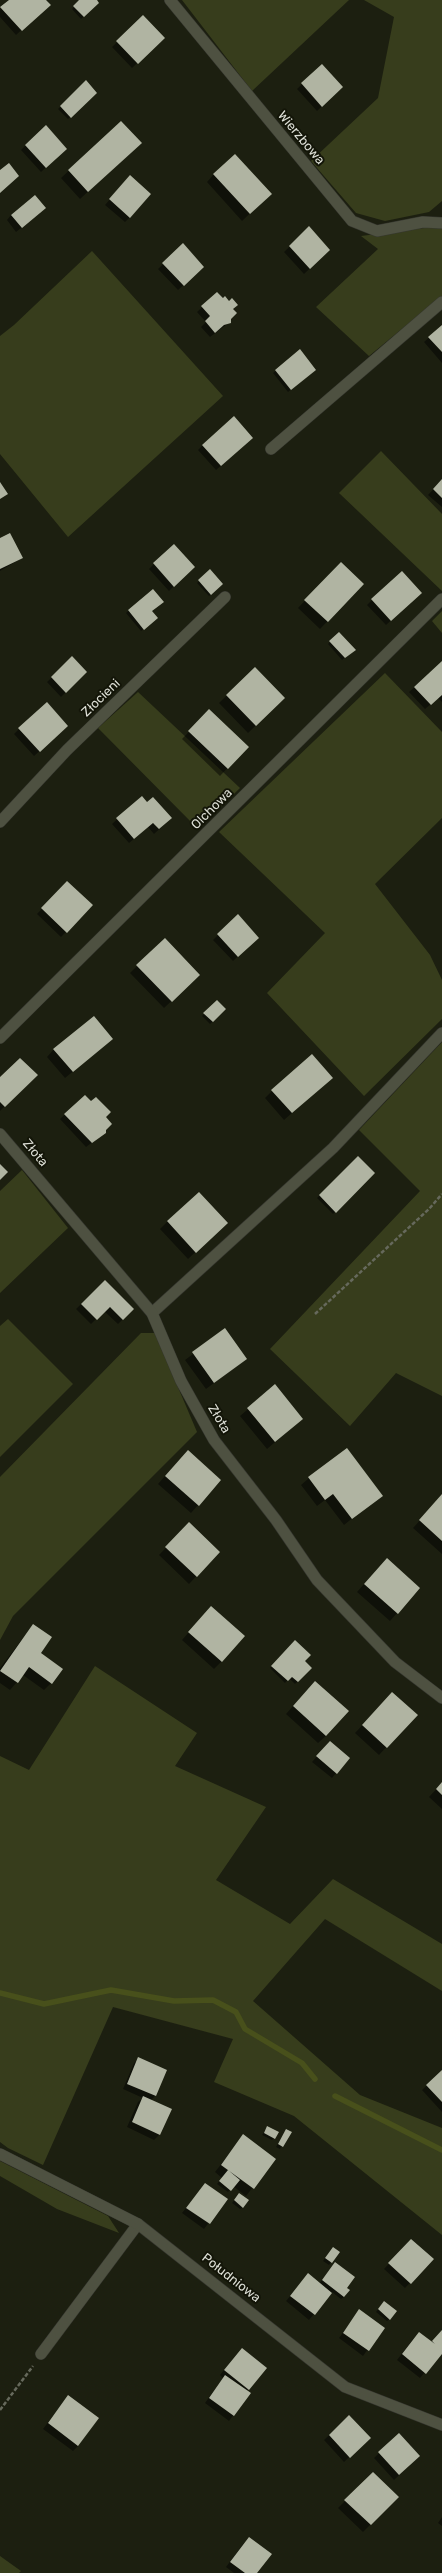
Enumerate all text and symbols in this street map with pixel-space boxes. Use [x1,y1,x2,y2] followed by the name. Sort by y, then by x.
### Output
[274,108,328,168] street label: Wierzbowa
[79,676,123,720] street label: Złocieni
[188,785,236,833] street label: Olchowa
[19,1136,51,1170] street label: Złota
[204,1402,234,1436] street label: Złota
[198,2250,264,2306] street label: Południowa

